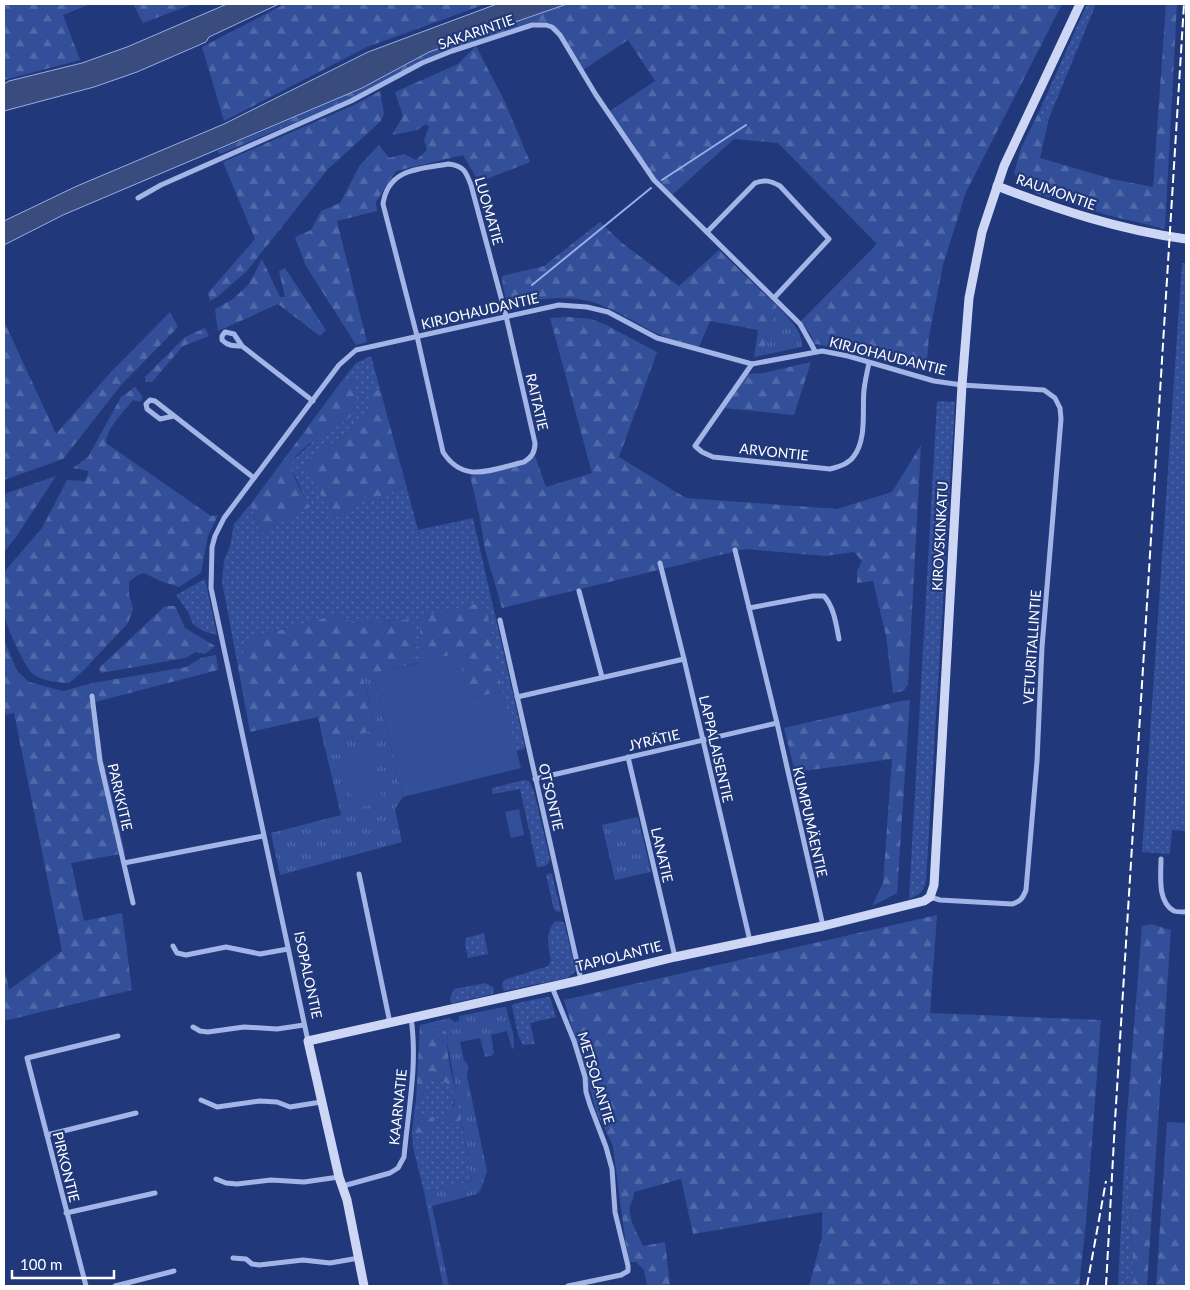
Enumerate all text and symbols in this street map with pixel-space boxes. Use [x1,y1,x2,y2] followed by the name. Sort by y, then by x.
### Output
[436,11,516,52] street label: SAKARINTIE
[1014,170,1098,213] street label: RAUMONTIE
[472,175,507,247] street label: LUOMATIE
[419,289,540,332] street label: KIRJOHAUDANTIE
[828,333,948,378] street label: KIRJOHAUDANTIE
[523,372,552,432] street label: RAITATIE
[739,439,809,464] street label: ARVONTIE
[928,481,951,591] street label: KIROVSKINKATU
[1019,589,1044,705] street label: VETURITALLINTIE
[696,694,737,804] street label: LAPPALAISENTIE
[627,725,681,754] street label: JYRÄTIE
[535,761,568,832] street label: OTSONTIE
[104,762,136,832] street label: PARKKITIE
[790,765,831,879] street label: KUMPUMÄENTIE
[648,826,677,884] street label: LANATIE
[291,930,326,1020] street label: ISOPALONTIE
[574,937,664,974] street label: TAPIOLANTIE
[574,1030,619,1126] street label: METSOLANTIE
[385,1068,410,1146] street label: KAARNATIE
[50,1130,83,1204] street label: PIRKONTIE
[12,1248,115,1280] scale bar
[20,1255,62,1273] text: 100 m

